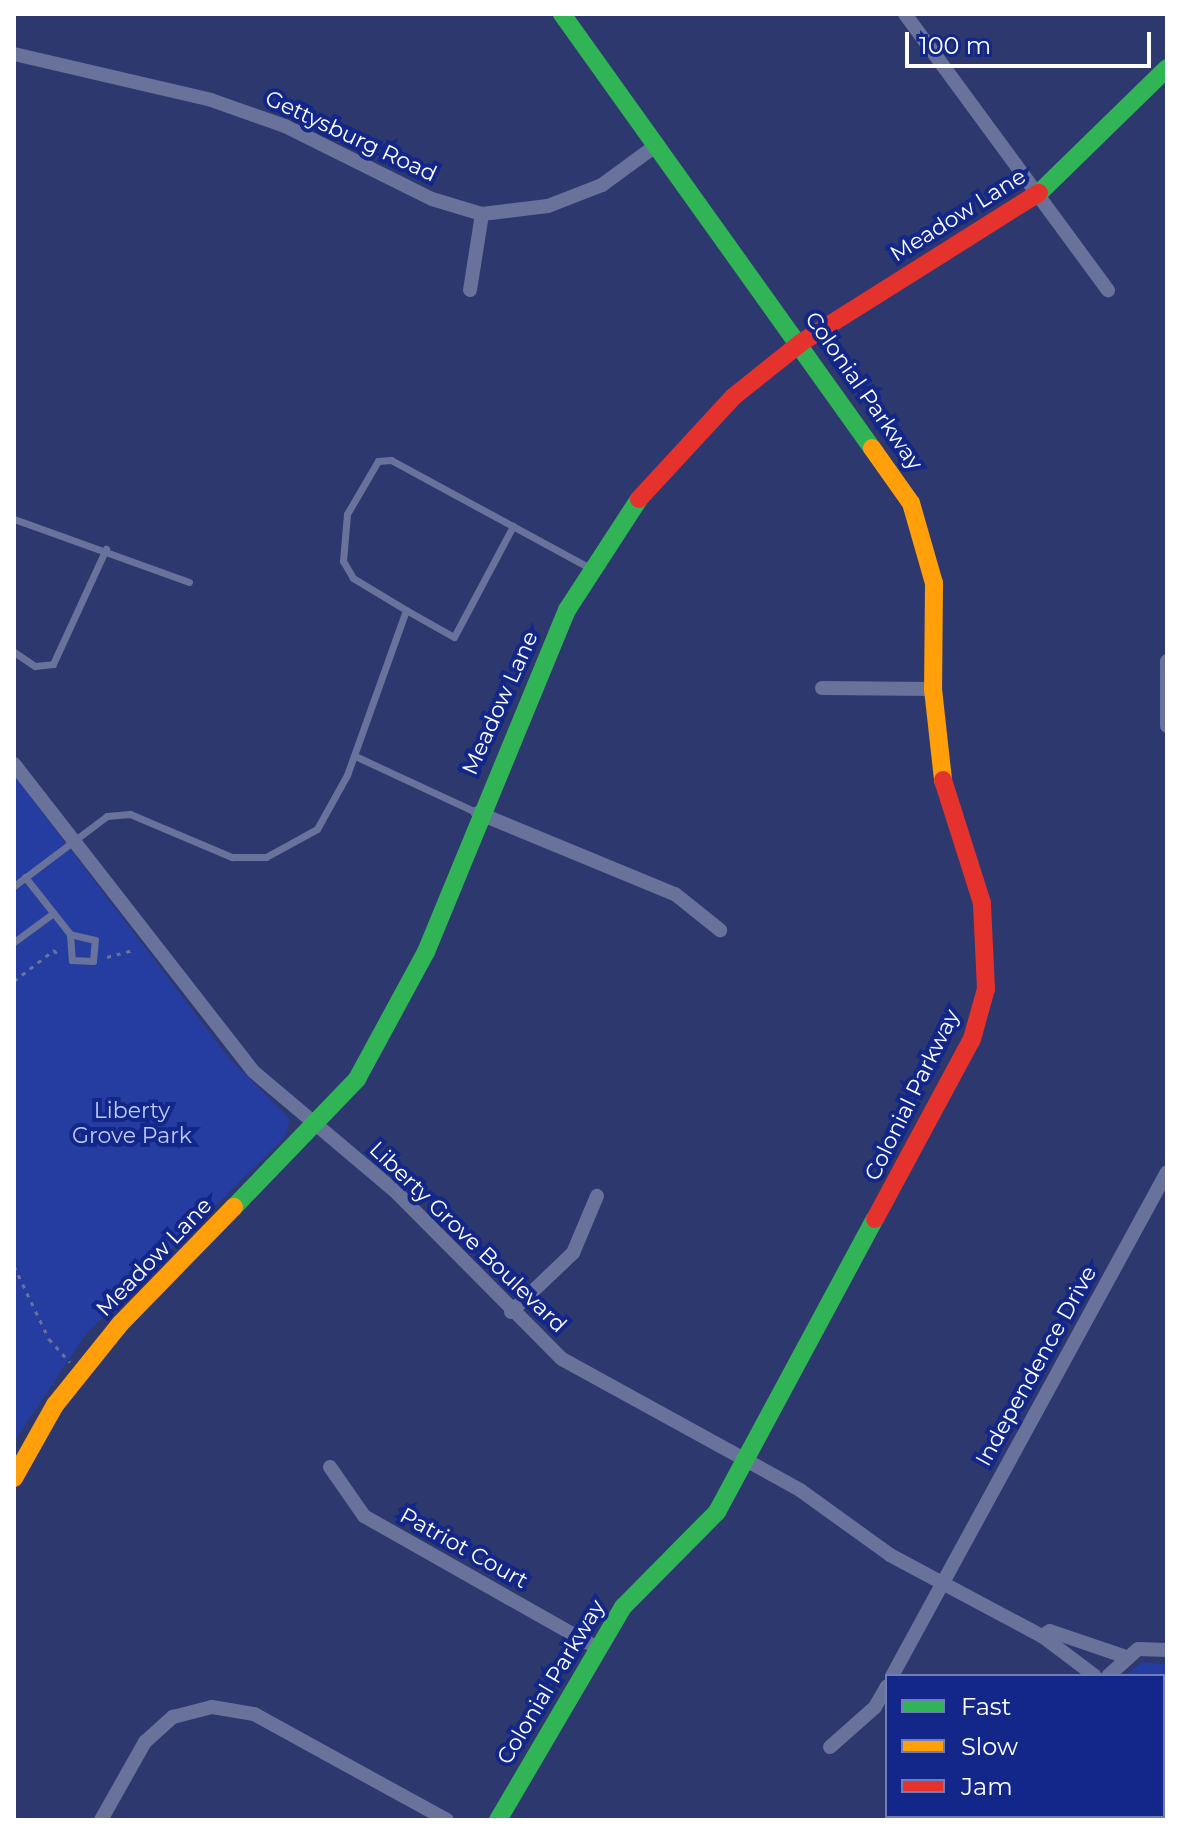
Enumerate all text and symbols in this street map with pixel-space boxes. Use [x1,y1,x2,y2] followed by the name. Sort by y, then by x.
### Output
[909,16,1155,66] scale bar
[919,31,991,60] text: 100 m
[261,85,441,187] street label: Gettysburg Road
[885,163,1031,267] street label: Meadow Lane
[800,307,928,475] street label: Colonial Parkway
[457,627,543,779] street label: Meadow Lane
[859,1005,965,1185] street label: Colonial Parkway
[72,1097,192,1148] park label: Liberty Grove Park
[364,1136,572,1338] street label: Liberty Grove Boulevard
[91,1192,217,1322] street label: Meadow Lane
[970,1261,1102,1471] street label: Independence Drive
[395,1502,533,1594] street label: Patriot Court
[492,1595,610,1769] street label: Colonial Parkway
[885,1674,1165,1818] legend
[961,1692,1011,1721] text: Fast
[961,1732,1018,1761] text: Slow
[961,1772,1013,1801] text: Jam

